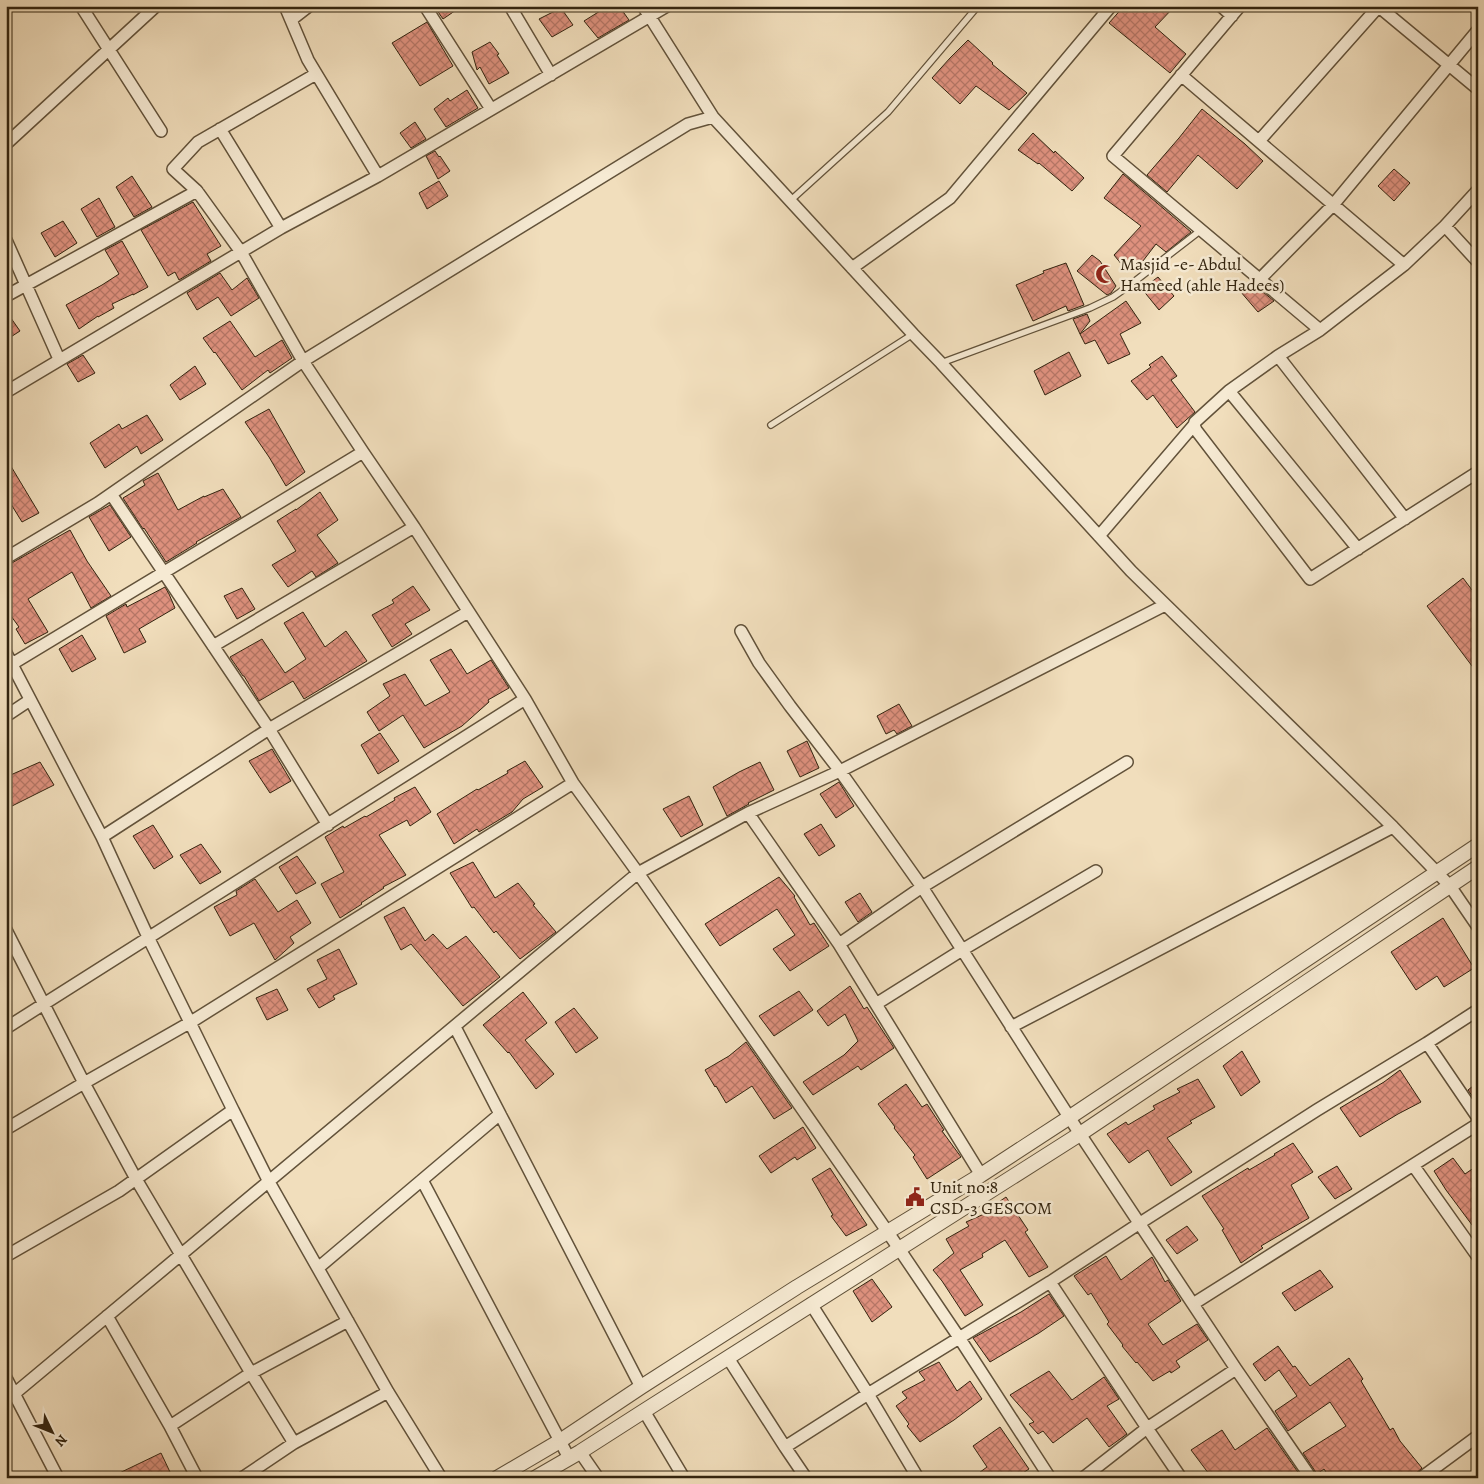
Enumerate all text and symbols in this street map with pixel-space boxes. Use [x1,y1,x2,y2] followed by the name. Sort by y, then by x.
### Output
[1120,252,1284,297] place label: Masjid -e- Abdul Hameed (ahle Hadees)
[1094,263,1116,285] mosque icon: Masjid -e- Abdul Hameed (ahle Hadees)
[930,1175,1052,1220] place label: Unit no:8 CSD-3 GESCOM
[904,1186,926,1208] public building icon: Unit no:8 CSD-3 GESCOM
[28,1406,78,1456] north arrow
[51,1430,72,1451] text: N

